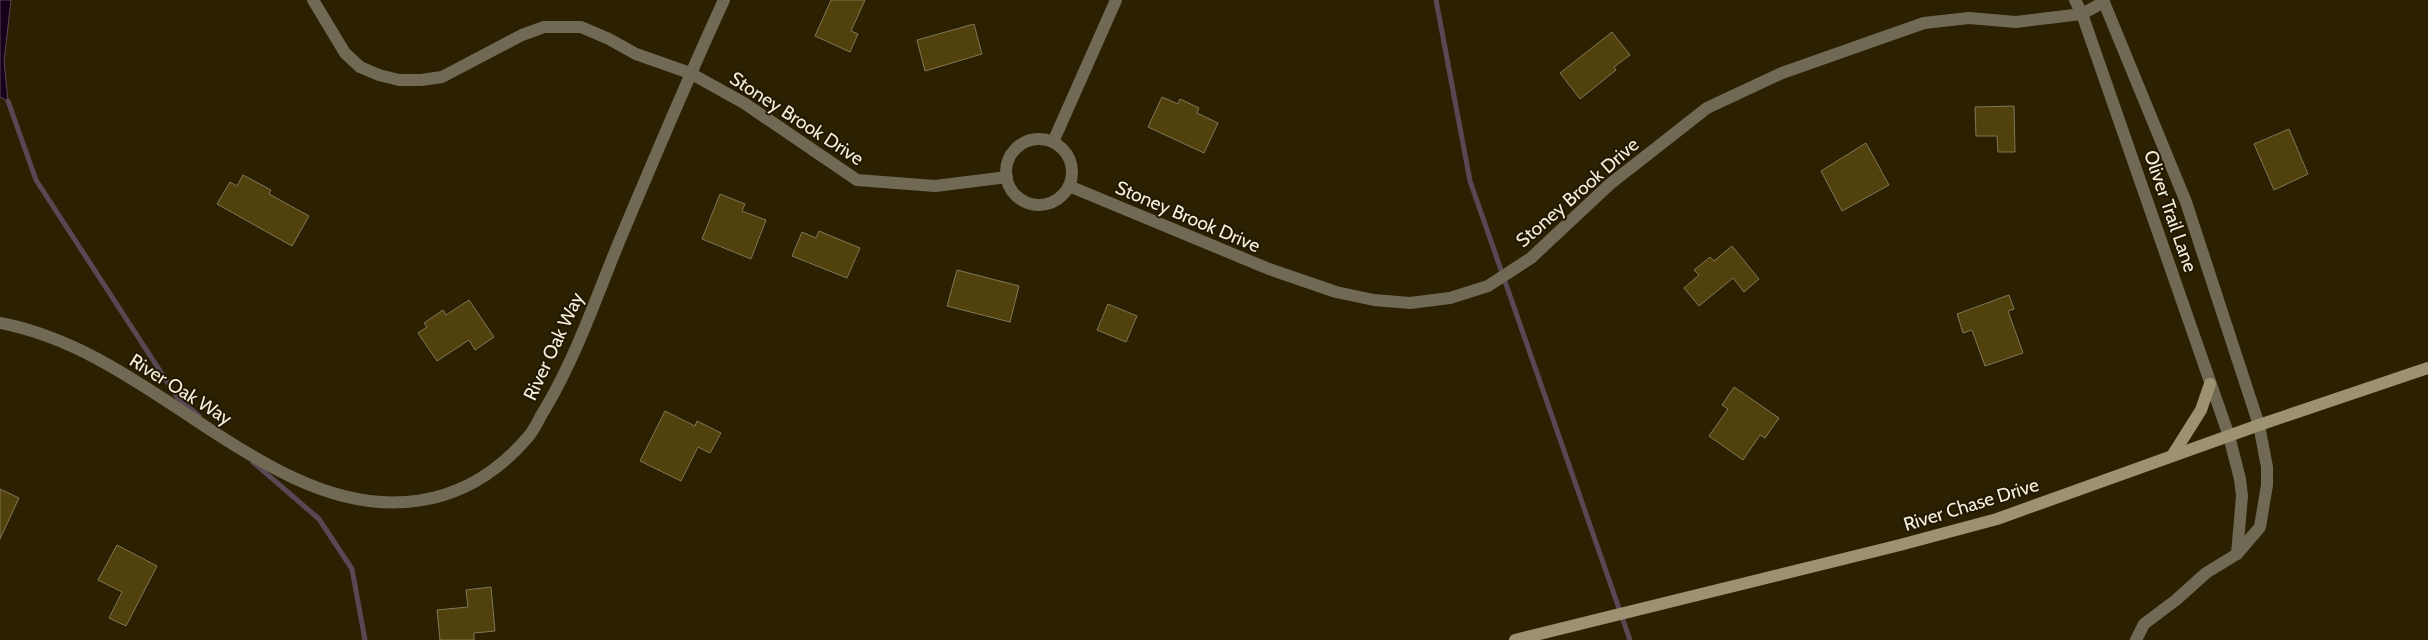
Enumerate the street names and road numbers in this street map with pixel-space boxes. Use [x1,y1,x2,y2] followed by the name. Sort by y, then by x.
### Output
[725,67,868,170] street label: Stoney Brook Drive
[1511,133,1644,252] street label: Stoney Brook Drive
[2139,147,2202,275] street label: Oliver Trail Lane
[1112,176,1264,257] street label: Stoney Brook Drive
[518,288,589,404] street label: River Oak Way
[125,349,237,430] street label: River Oak Way
[1901,473,2042,536] street label: River Chase Drive

